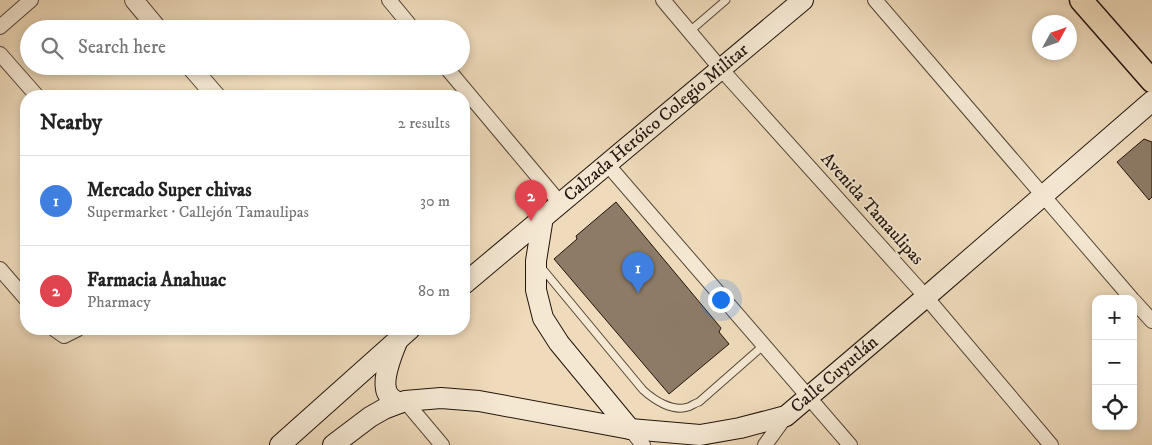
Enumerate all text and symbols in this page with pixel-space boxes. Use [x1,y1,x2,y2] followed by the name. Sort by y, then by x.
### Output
[1032,15,1077,60] north arrow
[20,20,470,75] search box
[38,34,66,62] icon: search
[78,36,166,59] text: Search here
[559,39,754,207] street label: Calzada Heróico Colegio Militar
[40,110,102,136] text: Nearby
[398,113,450,133] text: 2 results
[816,148,928,270] street label: Avenida Tamaulipas
[87,179,252,202] text: Mercado Super chivas
[515,180,547,221] pin: 2
[53,191,59,211] text: 1
[420,191,450,211] text: 30 m
[87,202,309,222] text: Supermarket · Callejón Tamaulipas
[622,252,654,293] pin: 1
[87,269,226,292] text: Farmacia Anahuac
[52,281,60,301] text: 2
[418,281,450,301] text: 80 m
[708,287,734,313] your location
[87,292,151,312] text: Pharmacy
[1092,295,1137,430] map controls
[1092,295,1137,340] button: +
[786,331,883,418] street label: Calle Cuyutlán
[1092,340,1137,385] button: −
[1092,385,1137,430] button: locate

